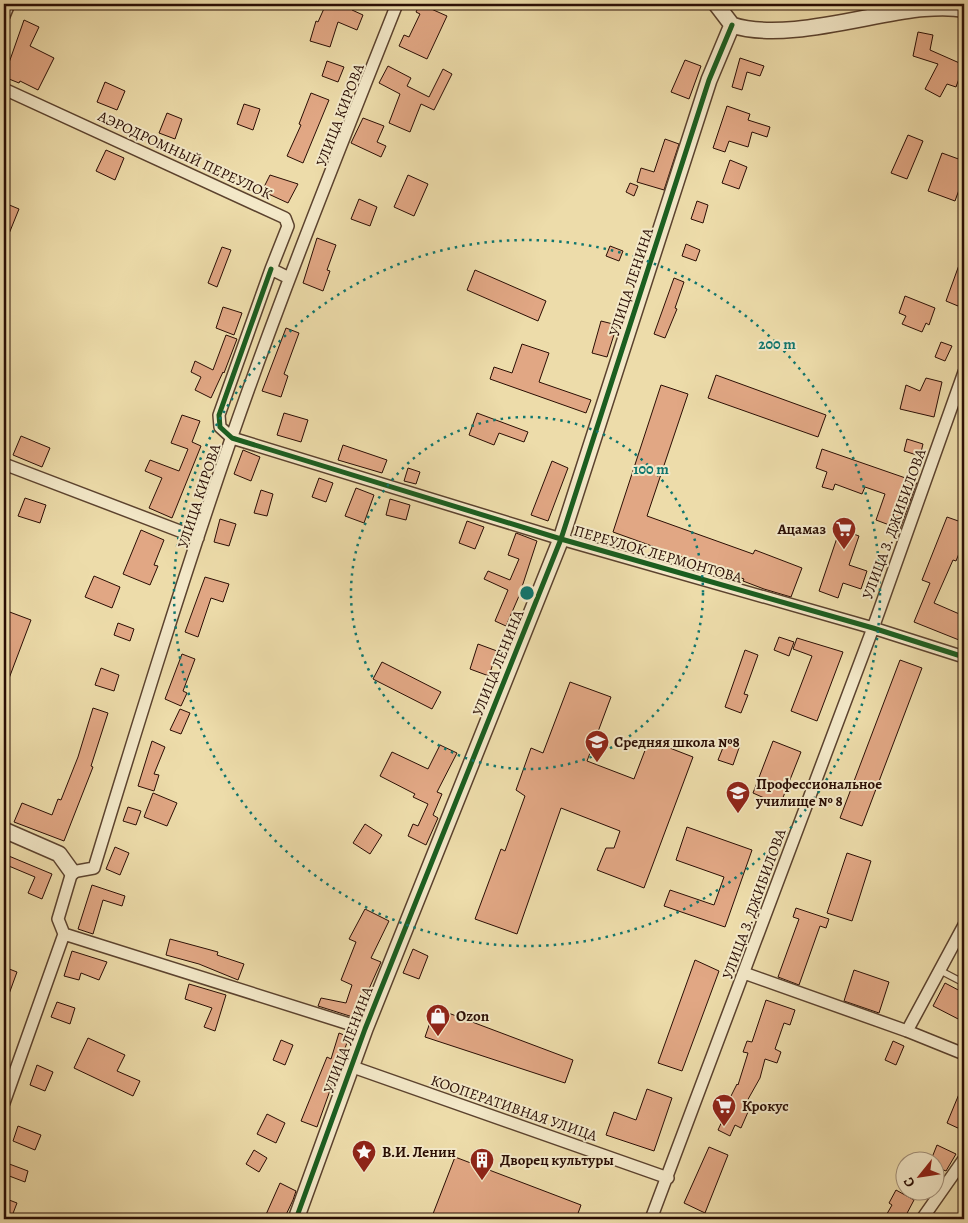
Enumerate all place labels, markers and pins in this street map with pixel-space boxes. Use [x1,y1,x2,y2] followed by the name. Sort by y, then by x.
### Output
[831,516,857,550] supermarket icon: Ацамаз
[777,519,826,539] place label: Ацамаз
[518,584,536,602] centre of rings
[584,729,610,763] school or university icon: Средняя школа №8
[614,732,740,752] place label: Средняя школа №8
[755,774,882,811] place label: Профессиональное училище № 8
[725,780,751,814] school or university icon: Профессиональное училище № 8
[425,1003,451,1037] shop icon: Ozon
[456,1006,490,1026] place label: Ozon
[711,1093,737,1127] supermarket icon: Крокус
[742,1096,789,1116] place label: Крокус
[351,1139,377,1173] place icon: В.И. Ленин
[382,1142,456,1162] place label: В.И. Ленин
[469,1147,495,1181] building icon: Дворец культуры
[500,1150,614,1170] place label: Дворец культуры

